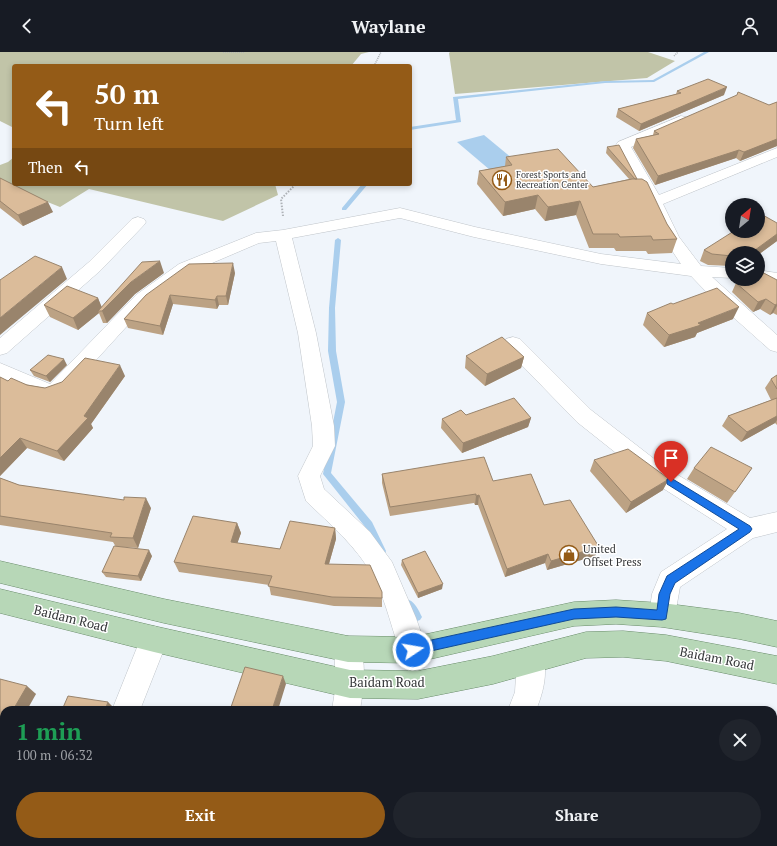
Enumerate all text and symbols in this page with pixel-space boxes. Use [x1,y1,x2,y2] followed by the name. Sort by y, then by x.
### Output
[351,14,426,38] text: Waylane
[16,15,38,37] icon: back
[739,15,761,37] icon: person
[94,75,159,112] text: 50 m
[28,80,80,132] icon: left
[94,111,164,135] text: Turn left
[71,156,93,178] icon: left
[28,157,63,177] text: Then
[491,169,513,191] restaurant icon: Forest Sports and Recreation Center
[516,169,589,191] place label: Forest Sports and Recreation Center
[725,198,765,238] north arrow
[725,198,765,286] map controls
[725,246,765,286] button: layers
[654,441,688,482] pin
[660,447,682,469] icon: arrive
[583,542,642,569] place label: United Offset Press
[558,544,580,566] shop icon: United Offset Press
[32,600,110,636] street label: Baidam Road
[392,629,434,671] position arrow
[678,642,756,674] street label: Baidam Road
[349,673,425,691] street label: Baidam Road
[16,715,82,747] text: 1 min
[719,719,761,761] button: close
[16,746,93,764] text: 100 m · 06:32
[16,792,385,838] button: Exit
[393,792,761,838] button: Share

